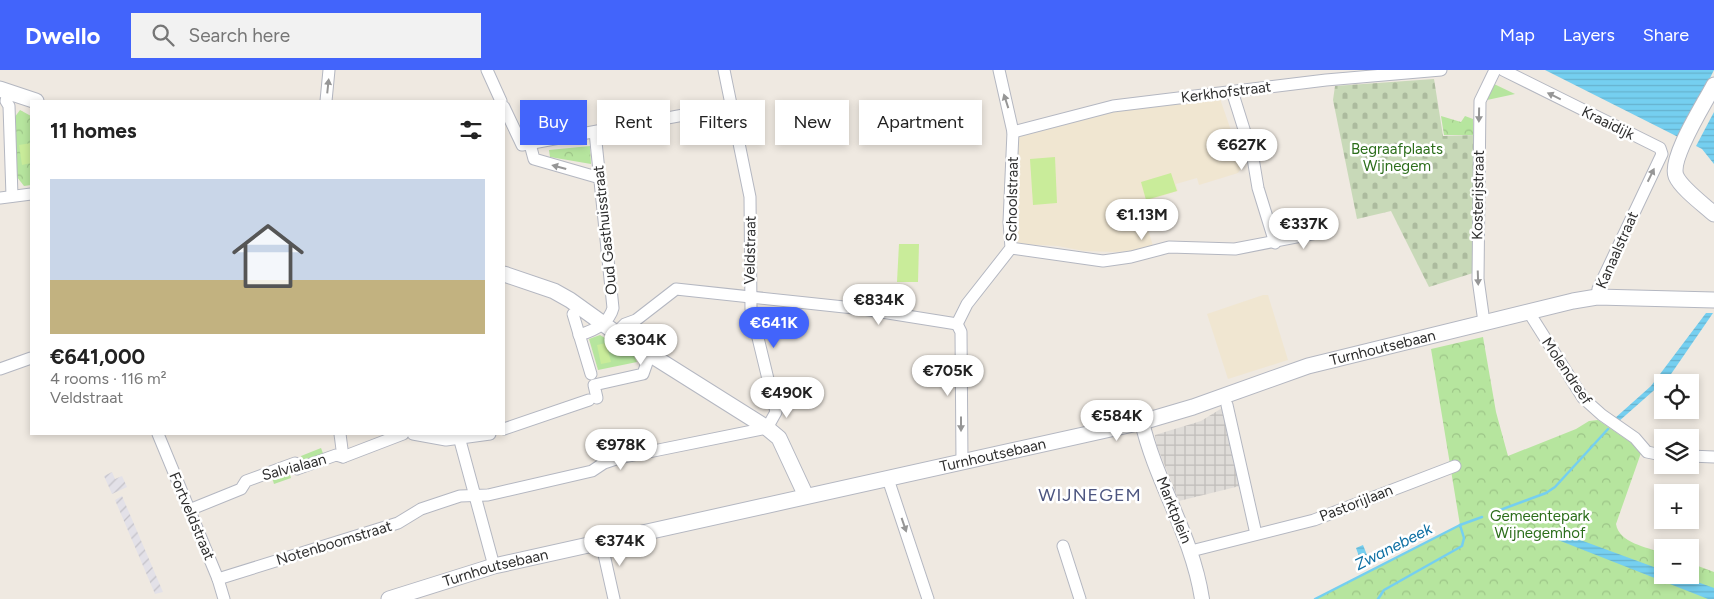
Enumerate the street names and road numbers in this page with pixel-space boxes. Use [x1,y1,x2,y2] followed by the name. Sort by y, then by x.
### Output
[1180,77,1273,106] street label: Kerkhofstraat
[1579,103,1638,144] street label: Kraaidijk
[1468,150,1488,240] street label: Kosterijstraat
[1002,156,1022,242] street label: Schoolstraat
[589,164,621,296] street label: Oud Gasthuisstraat
[1592,208,1642,291] street label: Kanaalstraat
[740,215,760,285] street label: Veldstraat
[1328,326,1437,369] street label: Turnhoutsebaan
[1538,334,1596,408] street label: Molendreef
[938,435,1048,476] street label: Turnhoutsebaan
[260,450,328,484] street label: Salvialaan
[165,469,219,563] street label: Fortveldstraat
[1152,474,1196,546] street label: Marktplein
[1317,481,1395,525] street label: Pastorijlaan
[274,517,394,569] street label: Notenboomstraat
[441,545,550,591] street label: Turnhoutsebaan

